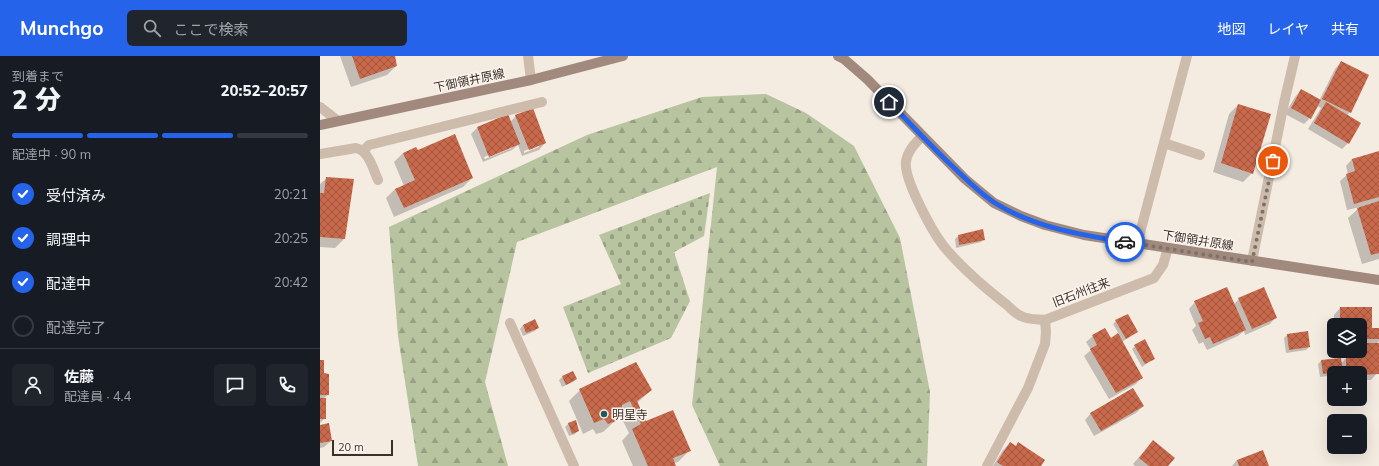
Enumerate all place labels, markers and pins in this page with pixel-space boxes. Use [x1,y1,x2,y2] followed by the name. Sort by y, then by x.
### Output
[872,85,906,119] pin
[1256,144,1290,178] pin
[612,407,648,422] place label: 明星寺
[599,409,609,419] marker: 明星寺

